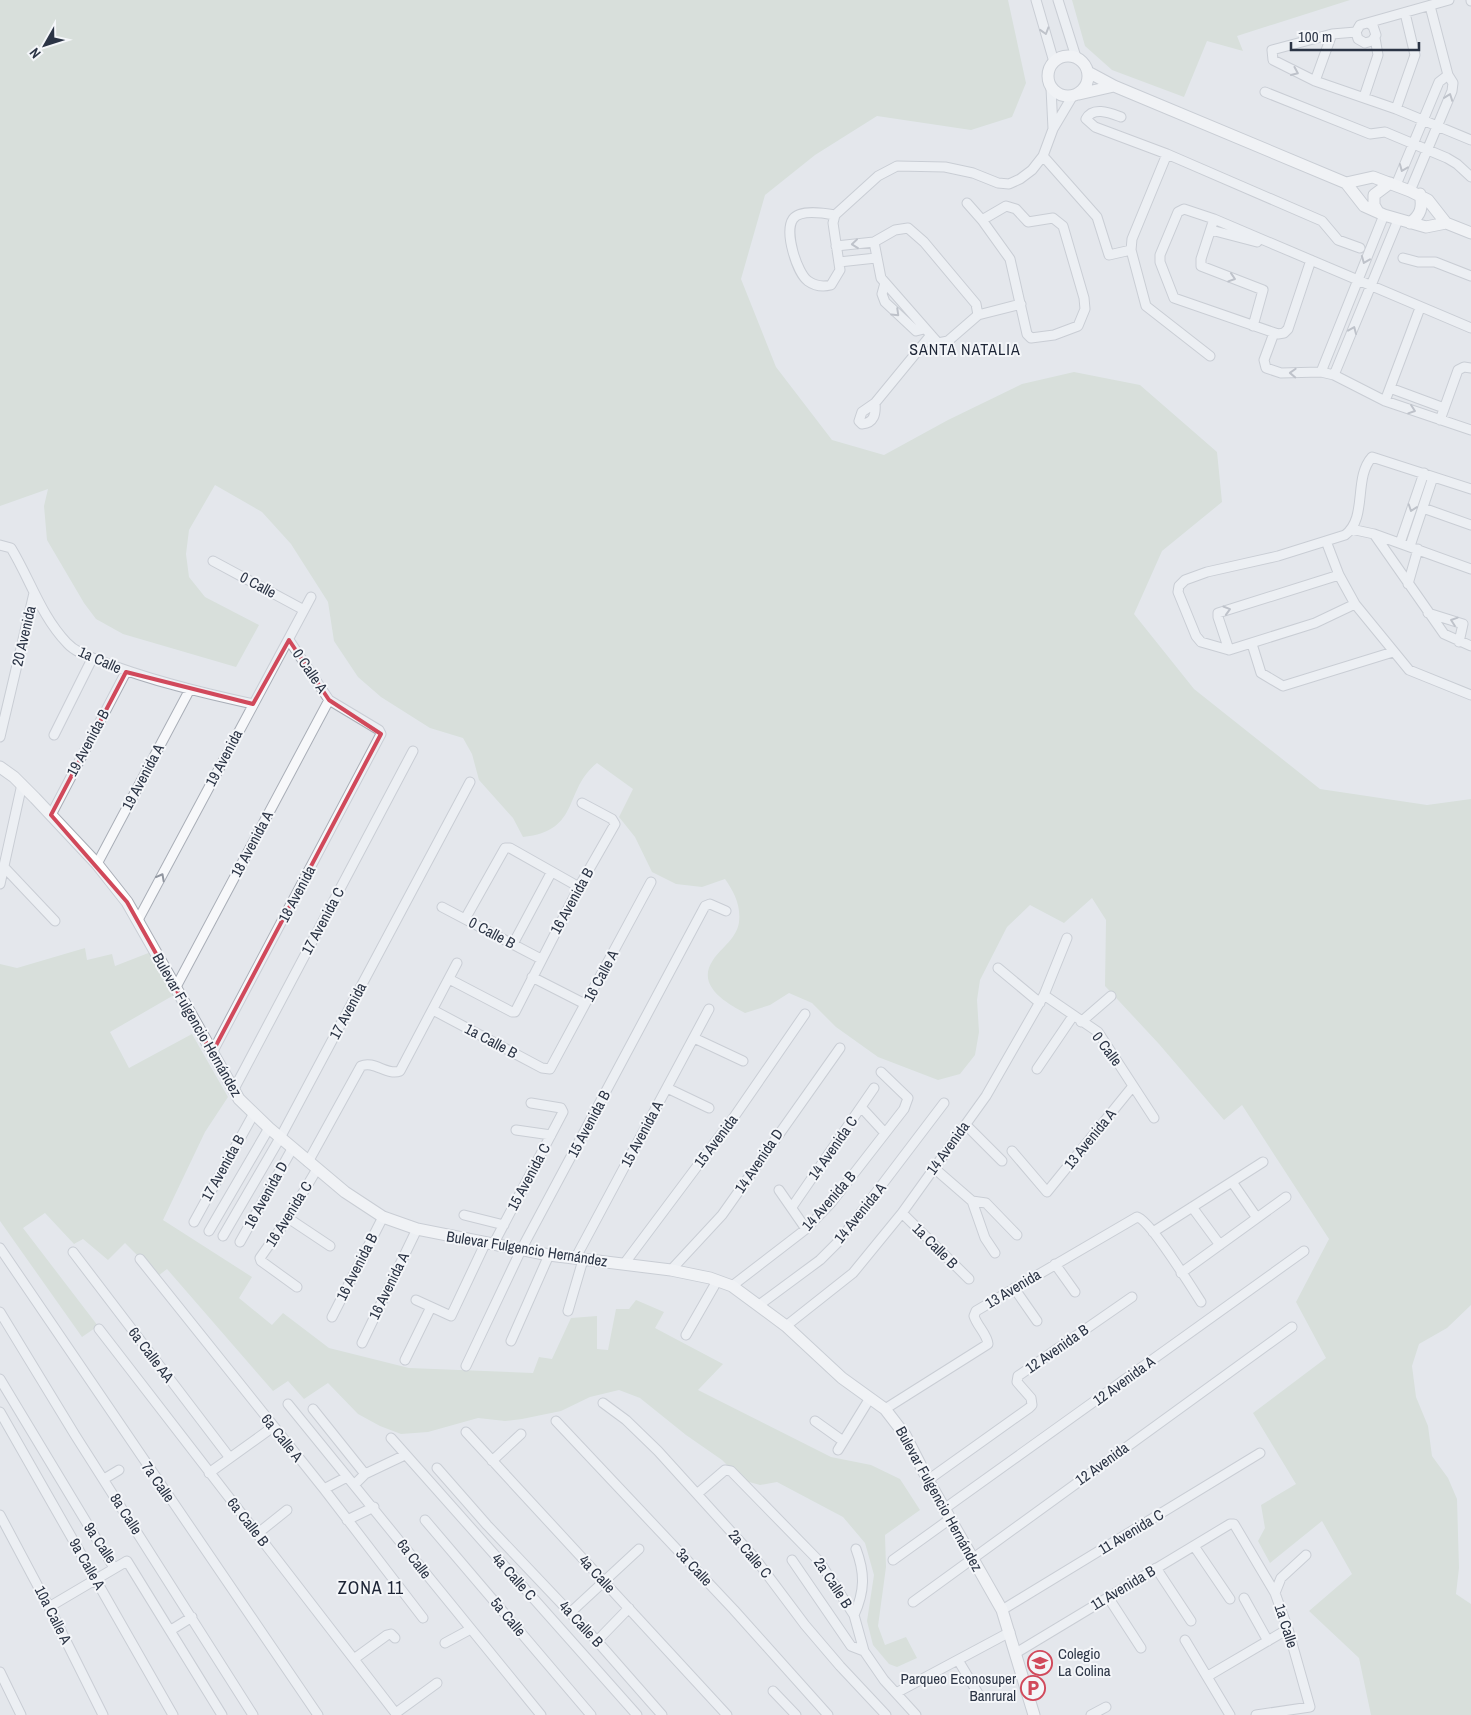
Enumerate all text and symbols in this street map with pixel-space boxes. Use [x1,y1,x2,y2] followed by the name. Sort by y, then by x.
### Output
[20,20,70,70] north arrow
[1291,20,1418,52] scale bar
[1039,26,1049,34] one-way arrow
[1298,26,1332,47] text: 100 m
[25,44,45,62] text: N
[1290,65,1299,76] one-way arrow
[1443,93,1453,102] one-way arrow
[1398,164,1408,172] one-way arrow
[851,238,859,249] one-way arrow
[1361,255,1371,264] one-way arrow
[1227,272,1236,282] one-way arrow
[890,307,899,316] one-way arrow
[1347,326,1358,335] one-way arrow
[909,338,1021,360] district label: SANTA NATALIA
[1289,368,1296,378] one-way arrow
[1408,404,1416,414] one-way arrow
[1408,503,1418,512] one-way arrow
[236,566,280,603] street label: 0 Calle
[6,603,41,668] street label: 20 Avenida
[1222,606,1230,616] one-way arrow
[1450,617,1459,627] one-way arrow
[75,641,125,678] street label: 1a Calle
[288,644,333,698] street label: 0 Calle A
[61,706,114,780] street label: 19 Avenida B
[200,726,247,790] street label: 19 Avenida
[116,739,169,814] street label: 19 Avenida A
[225,806,278,881] street label: 18 Avenida A
[273,862,320,926] street label: 18 Avenida
[545,864,598,938] street label: 16 Avenida B
[155,873,165,882] one-way arrow
[296,883,349,958] street label: 17 Avenida C
[465,912,519,954] street label: 0 Calle B
[578,945,623,1005] street label: 16 Calle A
[148,949,247,1100] street label: Bulevar Fulgencio Hernández
[324,979,371,1043] street label: 17 Avenida
[461,1018,521,1063] street label: 1a Calle B
[1087,1027,1127,1070] street label: 0 Calle
[562,1087,615,1161] street label: 15 Avenida B
[615,1096,668,1171] street label: 15 Avenida A
[1059,1103,1121,1173] street label: 13 Avenida A
[689,1110,743,1172] street label: 15 Avenida
[803,1111,862,1184] street label: 14 Avenida C
[921,1117,974,1179] street label: 14 Avenida
[729,1124,788,1197] street label: 14 Avenida D
[196,1131,249,1205] street label: 17 Avenida B
[502,1139,555,1214] street label: 15 Avenida C
[239,1157,293,1232] street label: 16 Avenida D
[797,1166,860,1235] street label: 14 Avenida B
[260,1177,317,1251] street label: 16 Avenida C
[829,1177,891,1247] street label: 14 Avenida A
[908,1218,963,1273] street label: 1a Calle B
[445,1225,609,1272] street label: Bulevar Fulgencio Hernández
[331,1229,382,1304] street label: 16 Avenida B
[363,1248,414,1323] street label: 16 Avenida A
[981,1264,1045,1313] street label: 13 Avenida
[1021,1319,1093,1378] street label: 12 Avenida B
[124,1323,180,1387] street label: 6a Calle AA
[1088,1350,1160,1410] street label: 12 Avenida A
[257,1409,309,1467] street label: 6a Calle A
[891,1423,988,1575] street label: Bulevar Fulgencio Hernández
[1071,1437,1133,1490] street label: 12 Avenida
[137,1457,180,1506] street label: 7a Calle
[105,1489,148,1538] street label: 8a Calle
[223,1493,274,1551] street label: 6a Calle B
[1094,1504,1167,1559] street label: 11 Avenida C
[79,1518,122,1567] street label: 9a Calle
[724,1525,777,1583] street label: 2a Calle C
[64,1534,111,1594] street label: 9a Calle A
[392,1534,437,1583] street label: 6a Calle
[671,1543,718,1590] street label: 3a Calle
[487,1548,541,1605] street label: 4a Calle C
[574,1550,621,1597] street label: 4a Calle
[809,1553,858,1612] street label: 2a Calle B
[1086,1560,1159,1615] street label: 11 Avenida B
[338,1575,404,1600] district label: ZONA 11
[30,1582,77,1648] street label: 10a Calle A
[486,1593,531,1641] street label: 5a Calle
[554,1596,608,1652] street label: 4a Calle B
[1270,1601,1303,1651] street label: 1a Calle
[1058,1643,1111,1681] place label: Colegio La Colina
[1027,1650,1053,1676] school or university icon: Colegio La Colina
[900,1668,1016,1706] place label: Parqueo Econosuper Banrural
[1020,1675,1046,1701] parking icon: Parqueo Econosuper Banrural

